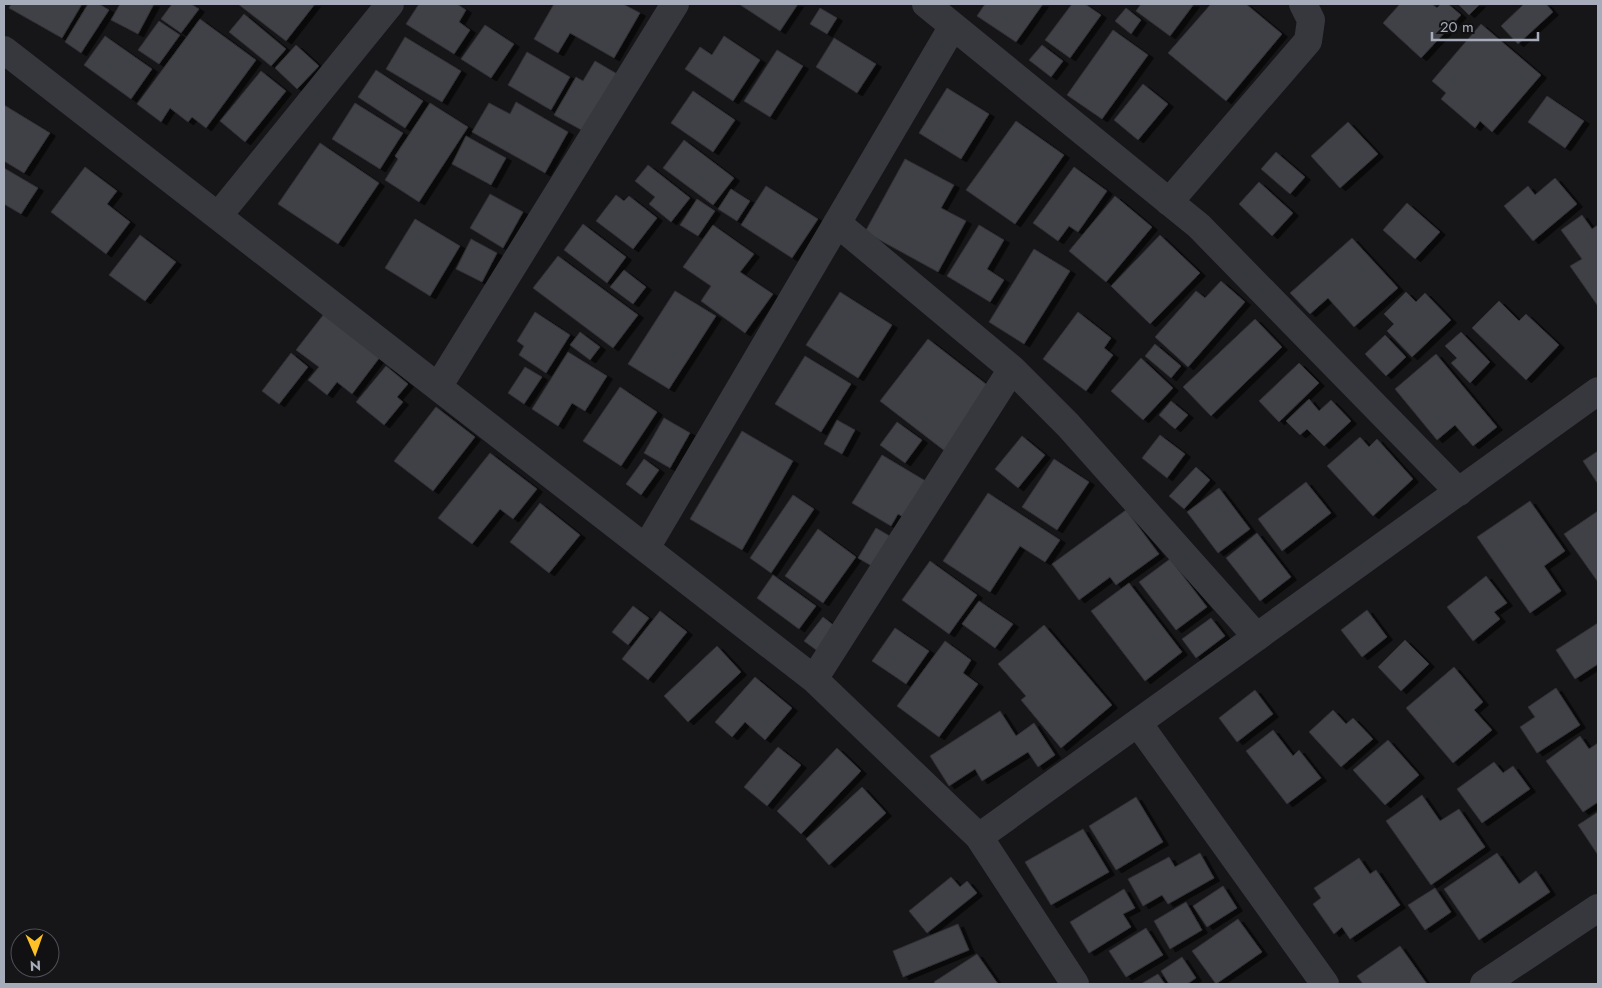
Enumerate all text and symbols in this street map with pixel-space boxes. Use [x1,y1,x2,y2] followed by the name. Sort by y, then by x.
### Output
[1432,10,1538,42] scale bar
[1440,16,1474,38] text: 20 m
[10,928,60,978] north arrow
[30,956,41,976] text: N

